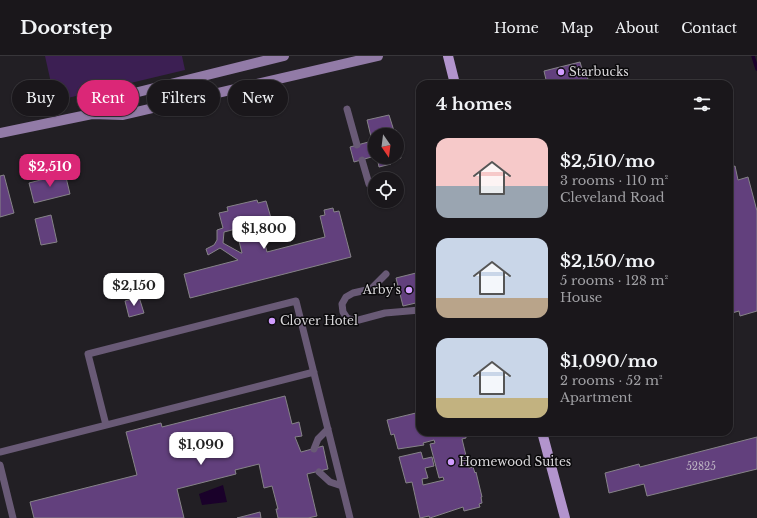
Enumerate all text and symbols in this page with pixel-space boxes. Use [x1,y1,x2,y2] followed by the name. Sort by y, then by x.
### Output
[20,16,112,39] text: Doorstep
[494,19,539,37] text: Home
[561,19,593,37] text: Map
[615,19,659,37] text: About
[681,19,737,37] text: Contact
[569,64,629,79] place label: Starbucks
[556,67,566,77] marker: Starbucks
[12,80,69,116] chip: Buy
[77,80,139,116] chip: Rent
[147,80,220,116] chip: Filters
[228,80,288,116] chip: New
[691,93,713,115] icon: filters
[436,94,512,115] text: 4 homes
[368,128,404,164] north arrow
[368,128,404,208] map controls
[560,151,655,172] text: $2,510/mo
[17,154,83,188] pin: $2,510
[468,154,516,202] icon: home
[28,158,72,175] text: $2,510
[368,172,404,208] button: locate
[560,172,668,189] text: 3 rooms · 110 m²
[560,189,665,206] text: Cleveland Road
[231,216,297,250] pin: $1,800
[241,220,287,237] text: $1,800
[560,251,655,272] text: $2,150/mo
[468,254,516,302] icon: home
[560,272,668,289] text: 5 rooms · 128 m²
[101,273,167,307] pin: $2,150
[112,277,156,294] text: $2,150
[362,282,401,297] place label: Arby's
[404,285,414,295] marker: Arby's
[560,289,602,306] text: House
[280,313,358,328] place label: Clover Hotel
[267,316,277,326] marker: Clover Hotel
[560,351,658,372] text: $1,090/mo
[468,354,516,402] icon: home
[560,372,663,389] text: 2 rooms · 52 m²
[560,389,632,406] text: Apartment
[168,432,234,466] pin: $1,090
[178,436,224,453] text: $1,090
[459,454,571,469] place label: Homewood Suites
[446,457,456,467] marker: Homewood Suites
[686,460,716,473] house number: 52825

